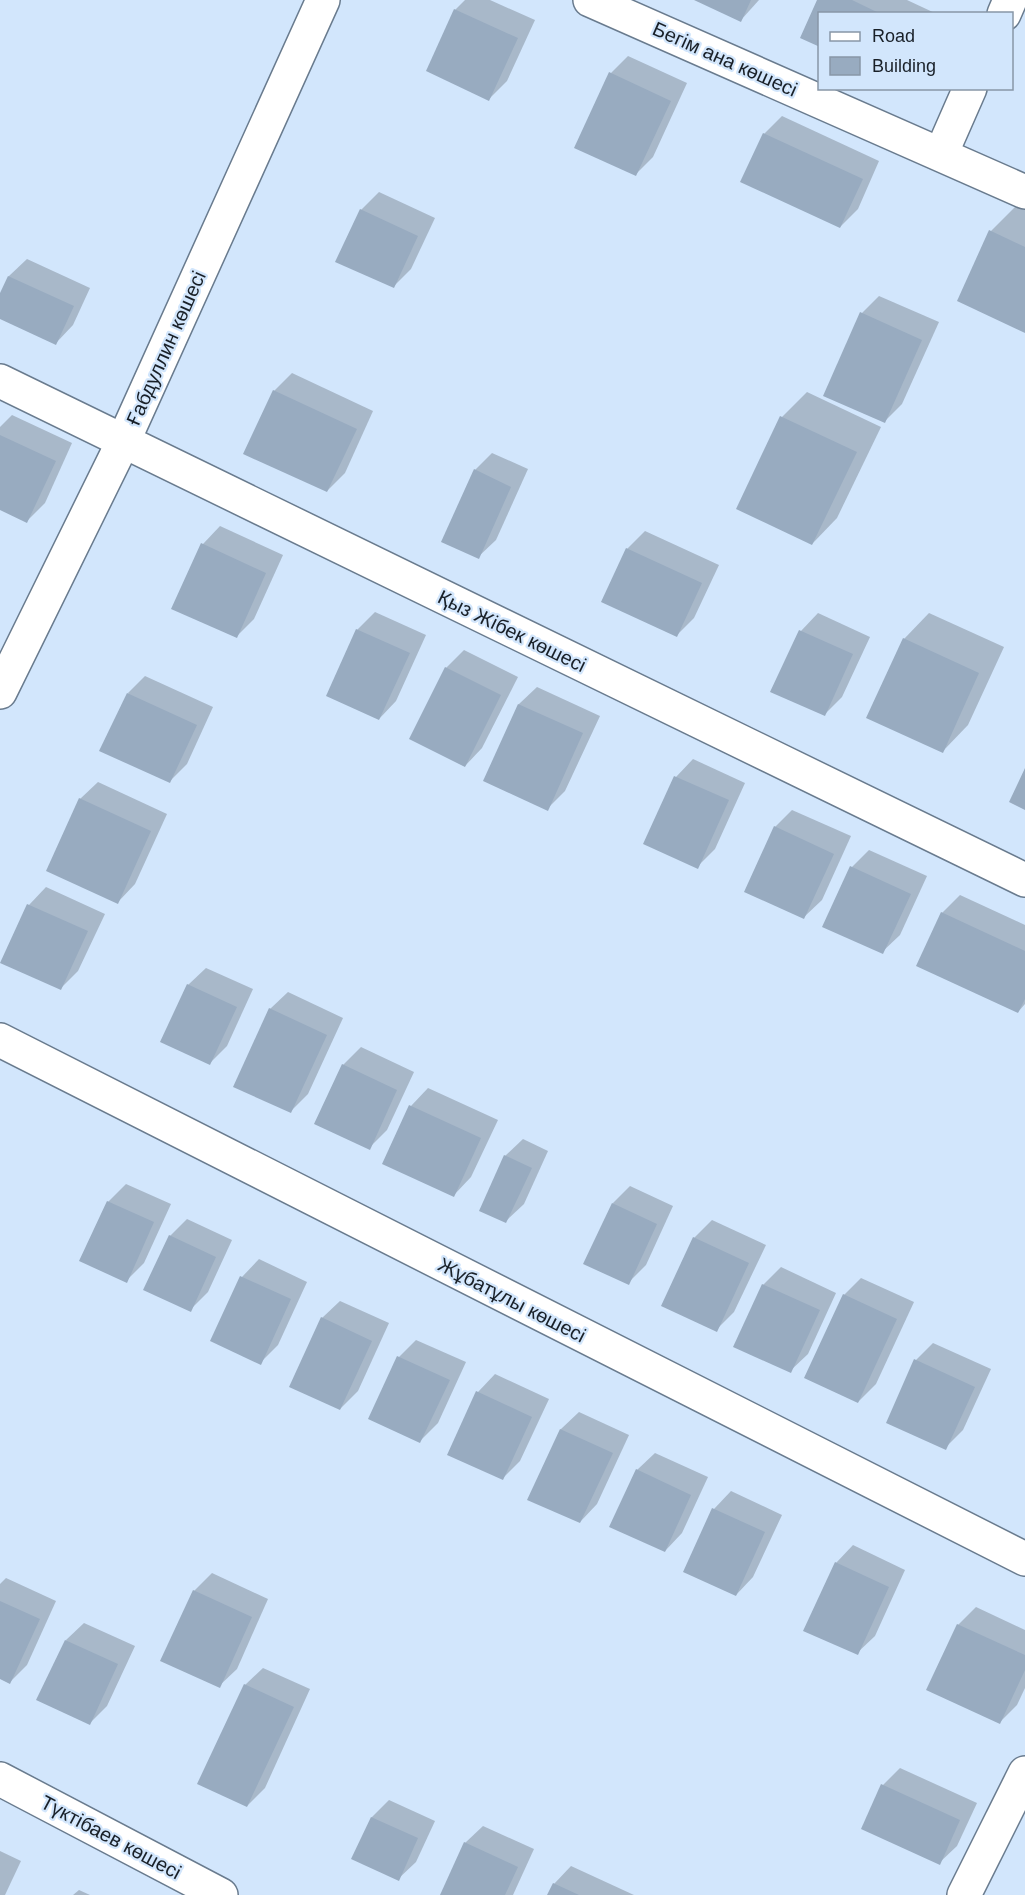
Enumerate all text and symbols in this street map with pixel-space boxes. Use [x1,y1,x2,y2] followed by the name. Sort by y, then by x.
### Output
[818,12,1013,90] legend
[649,17,801,101] street label: Бегім ана көшесі
[872,26,915,46] text: Road
[872,56,936,76] text: Building
[122,268,210,429] street label: Ғабдуллин көшесі
[434,586,590,676] street label: Қыз Жібек көшесі
[435,1253,589,1347] street label: Жұбатұлы көшесі
[37,1791,185,1883] street label: Түктібаев көшесі

